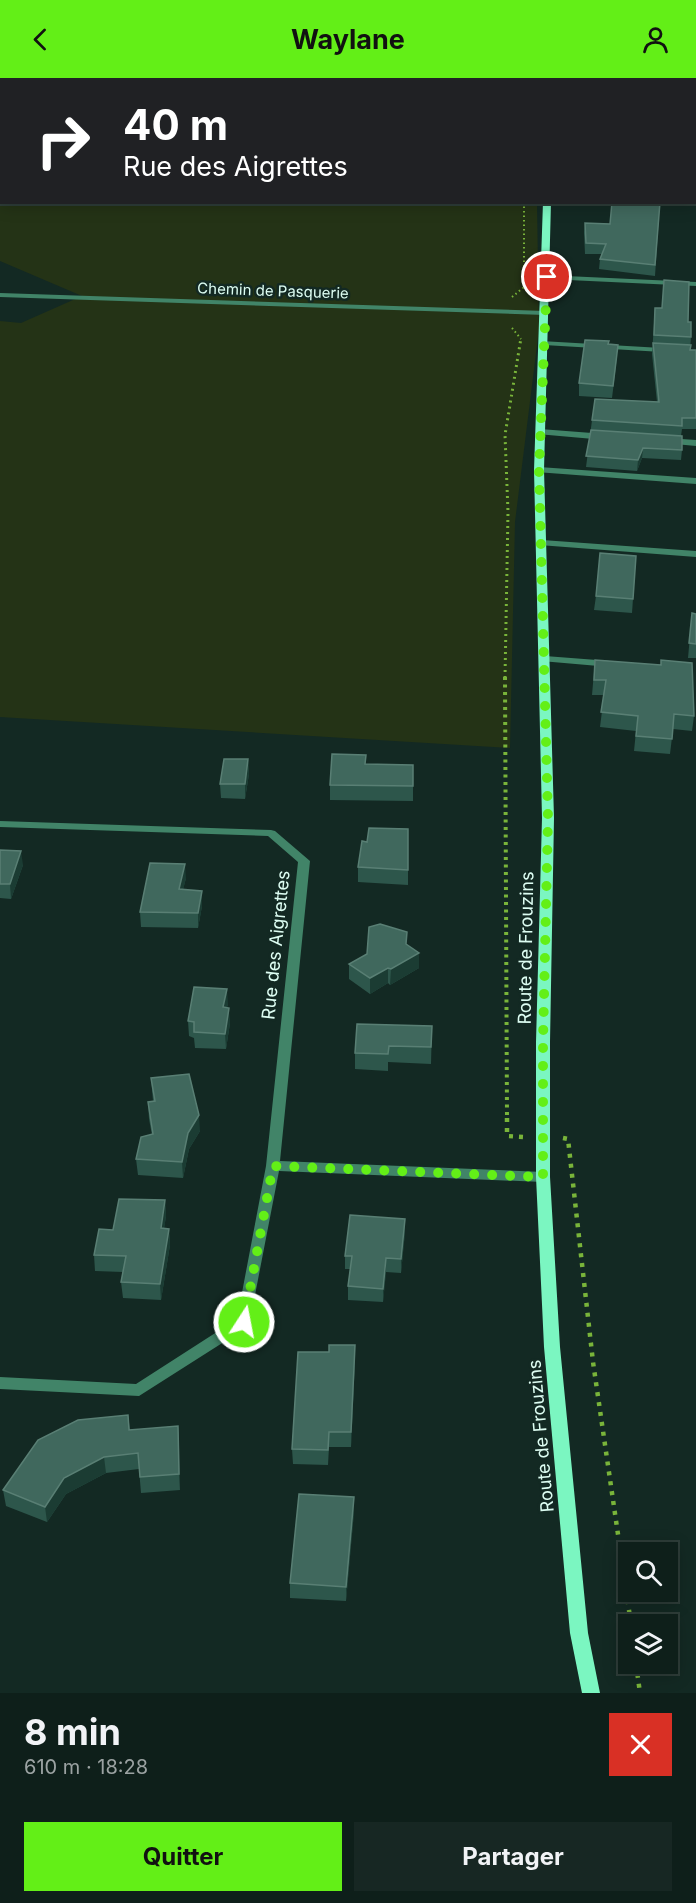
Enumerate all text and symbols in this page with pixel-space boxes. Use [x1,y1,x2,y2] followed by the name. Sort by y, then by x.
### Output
[24,23,57,56] icon: back
[291,23,405,56] text: Waylane
[639,23,672,56] icon: person
[123,99,228,150] text: 40 m
[24,102,102,180] icon: right
[123,150,348,183] text: Rue des Aigrettes
[521,251,572,302] pin
[530,260,563,293] icon: arrive
[197,278,349,303] street label: Chemin de Pasquerie
[257,869,294,1021] street label: Rue des Aigrettes
[514,871,537,1025] street label: Route de Frouzins
[212,1290,276,1354] position arrow
[523,1359,558,1513] street label: Route de Frouzins
[618,1542,678,1674] map controls
[618,1542,678,1602] button: search
[618,1614,678,1674] button: layers
[24,1710,121,1754] text: 8 min
[609,1713,672,1776] button: close
[24,1755,148,1779] text: 610 m · 18:28
[24,1822,342,1891] button: Quitter
[354,1822,672,1891] button: Partager

